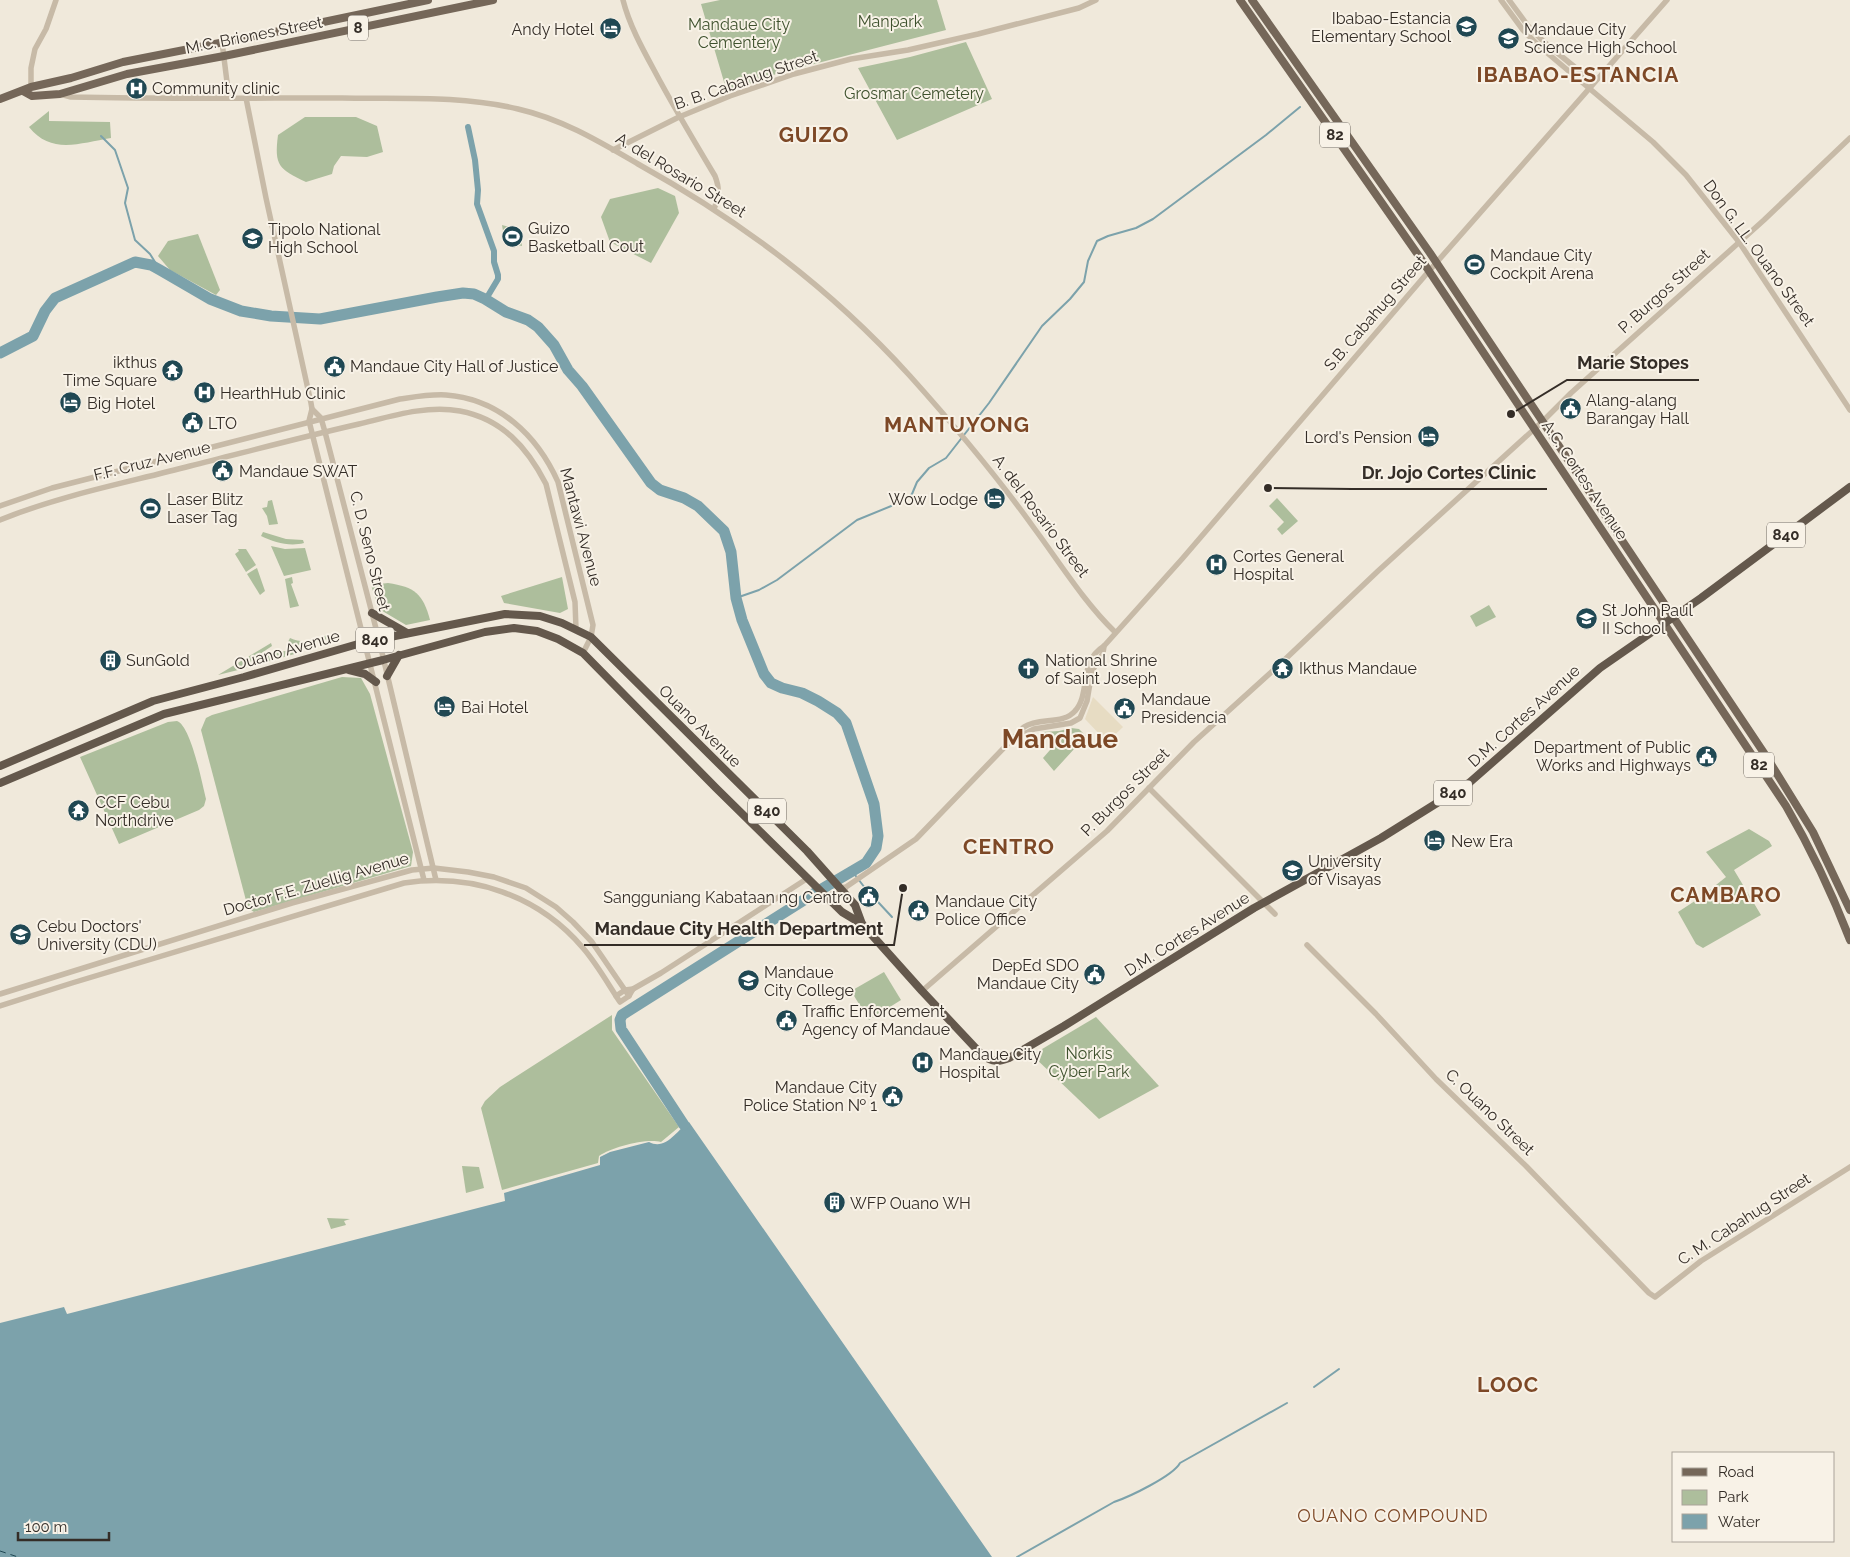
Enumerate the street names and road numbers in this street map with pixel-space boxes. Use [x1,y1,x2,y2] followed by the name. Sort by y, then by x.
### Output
[184,12,325,58] street label: M.C. Briones Street
[348,15,368,40] road number: 8
[672,46,821,114] street label: B. B. Cabahug Street
[1320,122,1350,148] road number: 82
[612,129,750,222] street label: A. del Rosario Street
[1700,176,1819,330] street label: Don G. LL. Ouano Street
[1614,244,1714,337] street label: P. Burgos Street
[1320,251,1430,374] street label: S.B. Cabahug Street
[1538,417,1632,543] street label: A.C. Cortes Avenue
[92,437,212,485] street label: F.F. Cruz Avenue
[989,451,1094,581] street label: A. del Rosario Street
[556,466,606,588] street label: Mantawi Avenue
[346,489,394,613] street label: C. D. Seno Street
[1767,522,1805,548] road number: 840
[232,626,342,674] street label: Ouano Avenue
[356,628,394,652] road number: 840
[1464,661,1584,771] street label: D.M. Cortes Avenue
[655,681,745,771] street label: Ouano Avenue
[1077,744,1173,840] street label: P. Burgos Street
[1744,752,1774,778] road number: 82
[1434,780,1472,806] road number: 840
[748,798,786,824] road number: 840
[221,848,411,920] street label: Doctor F.E. Zuellig Avenue
[1121,888,1253,980] street label: D.M. Cortes Avenue
[1442,1065,1539,1159] street label: C. Ouano Street
[1674,1169,1815,1269] street label: C. M. Cabahug Street

